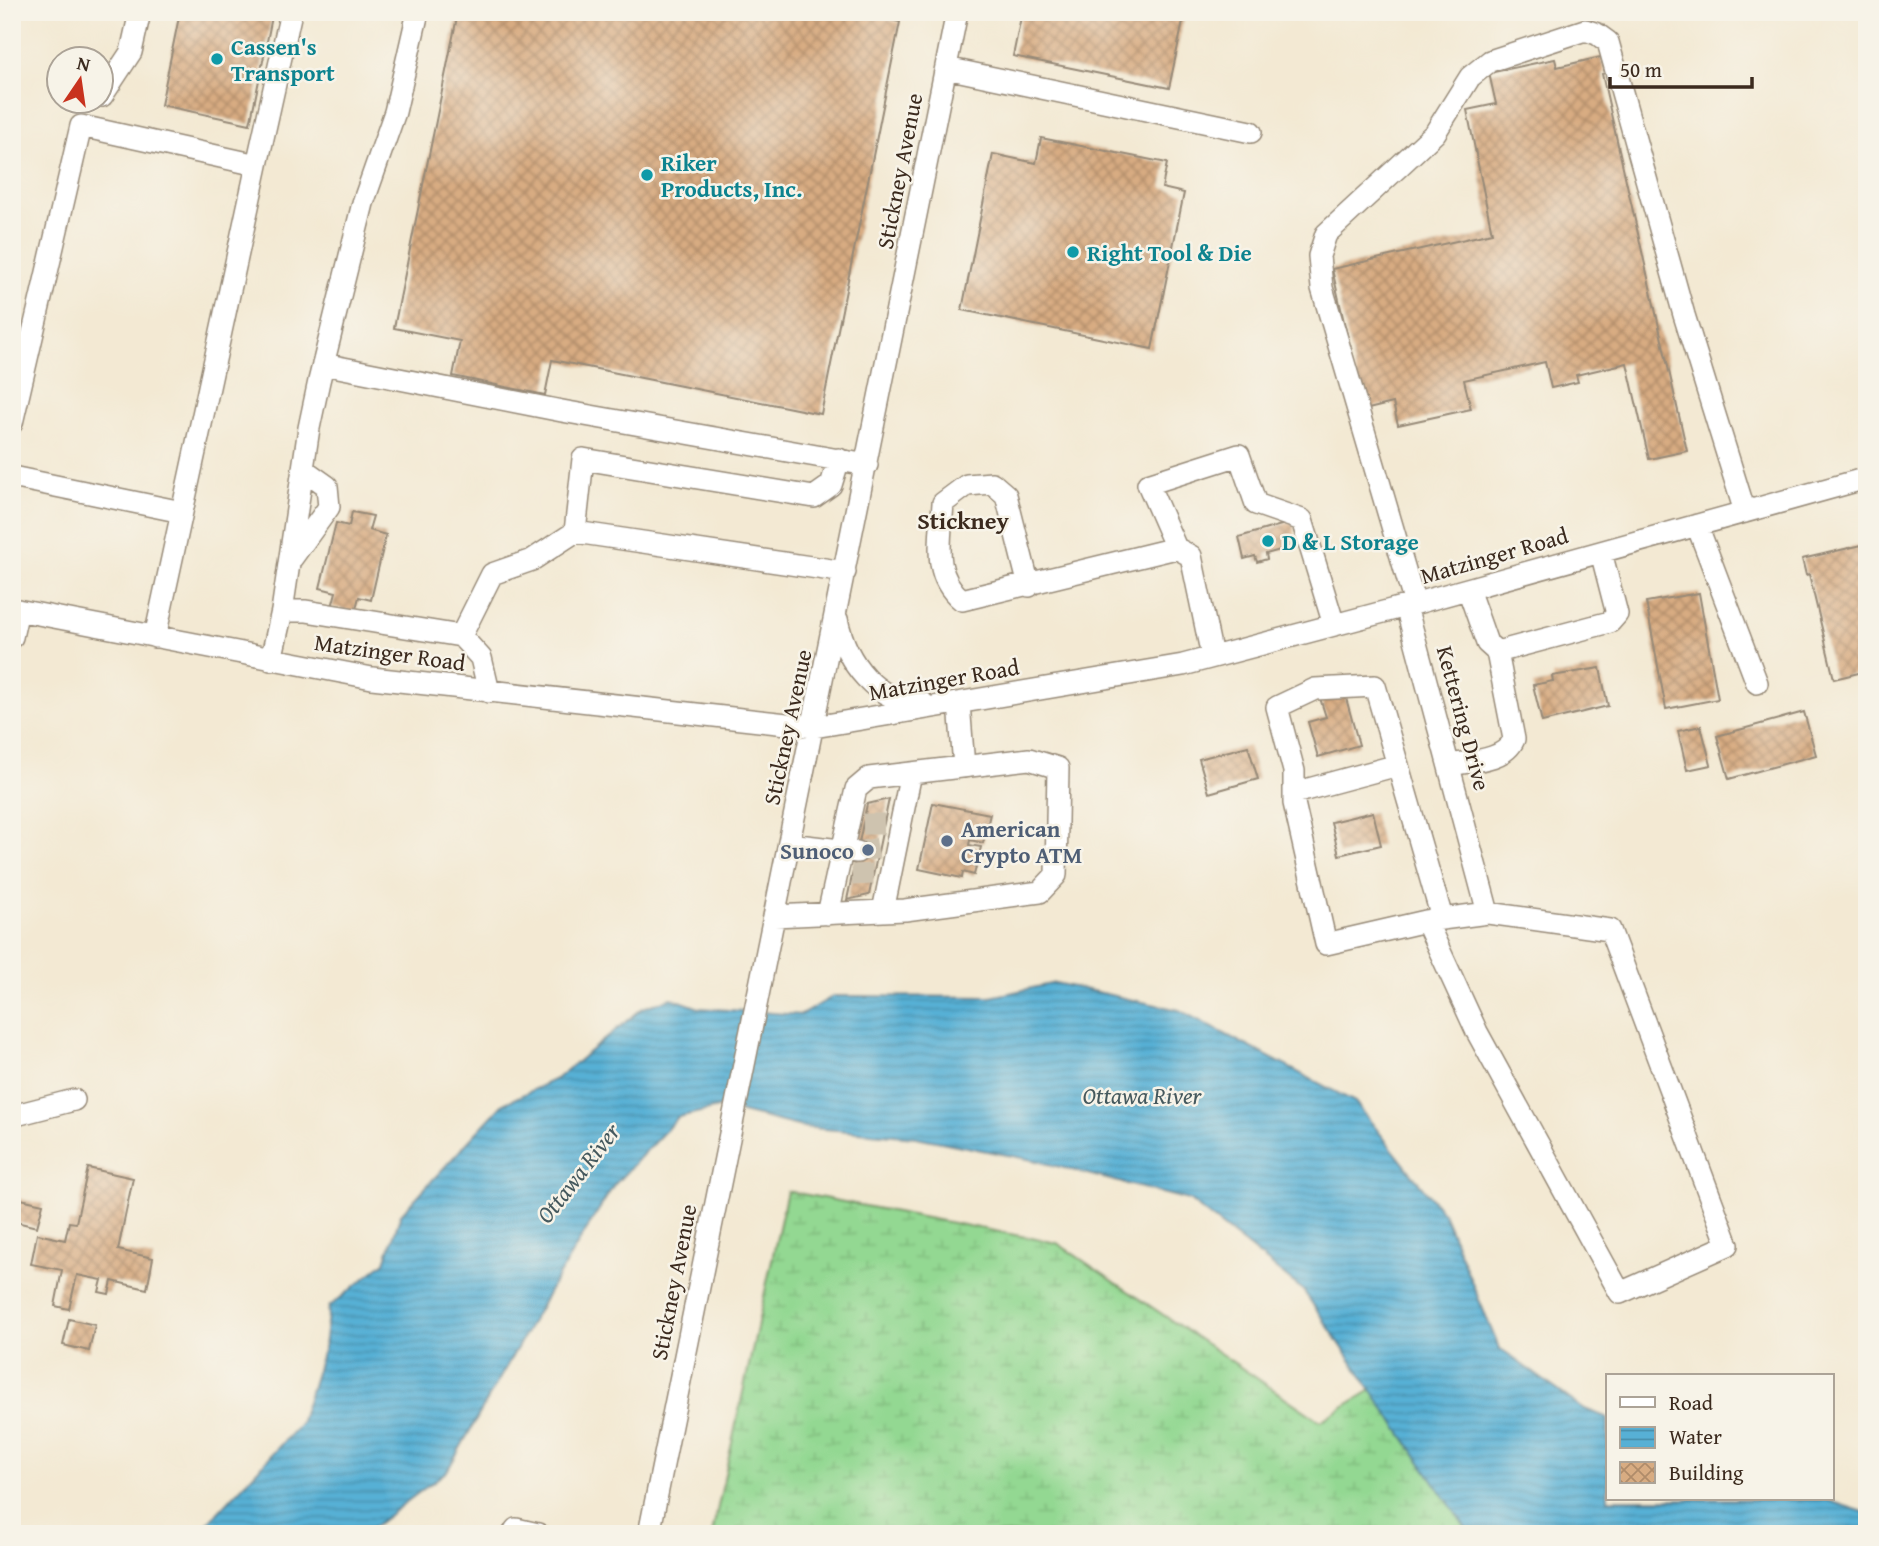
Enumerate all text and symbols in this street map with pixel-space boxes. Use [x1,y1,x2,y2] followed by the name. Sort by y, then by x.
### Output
[231,30,335,89] place label: Cassen's Transport
[46,46,116,116] north arrow
[1610,46,1751,90] scale bar
[74,48,93,79] text: N
[209,51,225,67] marker: Cassen's Transport
[1620,54,1662,85] text: 50 m
[868,90,930,252] street label: Stickney Avenue
[661,146,802,205] place label: Riker Products, Inc.
[639,167,655,183] marker: Riker Products, Inc.
[1087,236,1252,269] place label: Right Tool & Die
[1065,244,1081,260] marker: Right Tool & Die
[917,503,1010,538] district label: Stickney
[1416,518,1572,592] street label: Matzinger Road
[1282,525,1419,558] place label: D & L Storage
[1260,533,1276,549] marker: D & L Storage
[312,625,468,679] street label: Matzinger Road
[1429,642,1499,794] street label: Kettering Drive
[754,646,820,808] street label: Stickney Avenue
[866,649,1023,708] street label: Matzinger Road
[961,812,1082,871] place label: American Crypto ATM
[939,833,955,849] marker: American Crypto ATM
[780,834,854,867] place label: Sunoco
[860,842,876,858] marker: Sunoco
[1083,1078,1203,1113] water label: Ottawa River
[528,1115,629,1231] water label: Ottawa River
[642,1201,704,1363] street label: Stickney Avenue
[1606,1374,1834,1500] legend
[1669,1387,1714,1418] text: Road
[1669,1421,1722,1452] text: Water
[1669,1457,1744,1488] text: Building

